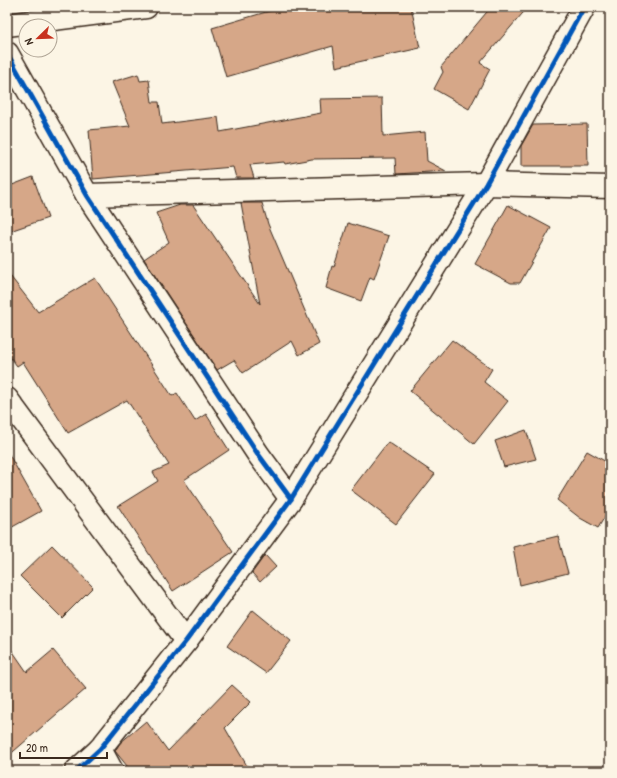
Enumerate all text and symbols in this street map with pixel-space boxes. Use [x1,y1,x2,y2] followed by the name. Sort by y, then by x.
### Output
[18,18,58,58] north arrow
[21,36,36,47] text: N
[20,734,107,760] scale bar
[26,739,48,756] text: 20 m

